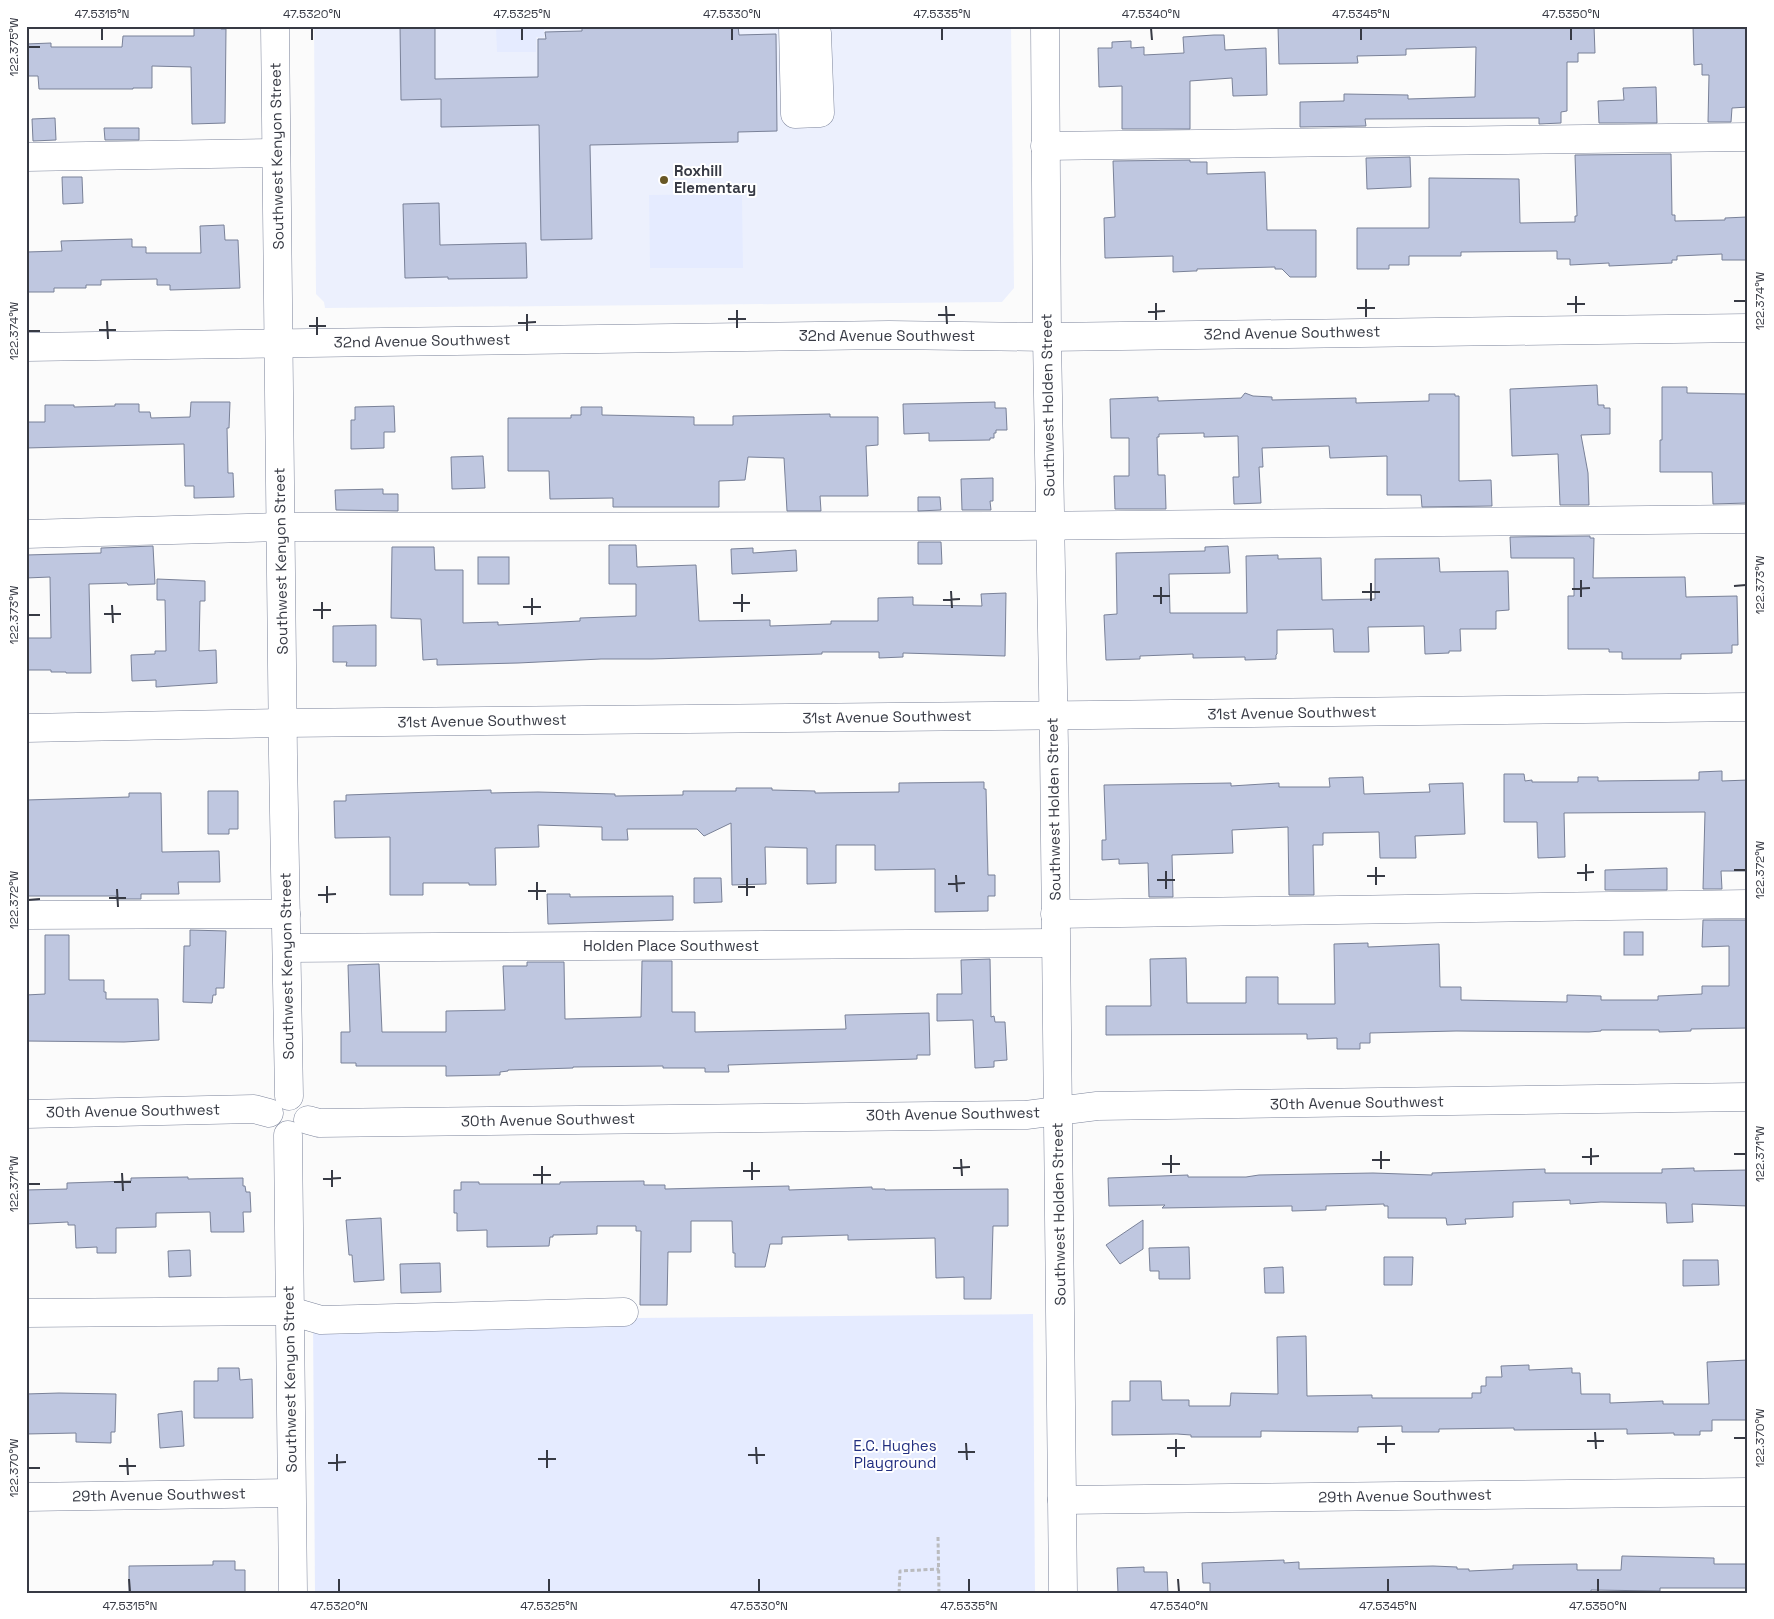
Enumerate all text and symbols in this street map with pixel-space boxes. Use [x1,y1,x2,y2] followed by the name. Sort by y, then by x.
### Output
[74,6,130,22] text: 47.5315°N
[283,6,341,22] text: 47.5320°N
[493,6,551,22] text: 47.5325°N
[703,6,761,22] text: 47.5330°N
[913,6,971,22] text: 47.5335°N
[1122,6,1180,22] text: 47.5340°N
[1332,6,1390,22] text: 47.5345°N
[1542,6,1600,22] text: 47.5350°N
[6,17,22,76] text: 122.375°W
[265,62,288,250] street label: Southwest Kenyon Street
[674,161,756,197] place label: Roxhill Elementary
[658,174,670,186] marker: Roxhill Elementary
[1752,271,1768,330] text: 122.374°W
[6,301,22,360] text: 122.374°W
[1036,313,1059,497] street label: Southwest Holden Street
[1204,321,1380,344] street label: 32nd Avenue Southwest
[799,326,975,345] street label: 32nd Avenue Southwest
[334,329,510,352] street label: 32nd Avenue Southwest
[269,467,292,655] street label: Southwest Kenyon Street
[1752,555,1768,614] text: 122.373°W
[6,585,22,644] text: 122.373°W
[1207,702,1377,723] street label: 31st Avenue Southwest
[802,706,972,727] street label: 31st Avenue Southwest
[397,710,567,731] street label: 31st Avenue Southwest
[1042,717,1065,901] street label: Southwest Holden Street
[1752,840,1768,899] text: 122.372°W
[6,870,22,929] text: 122.372°W
[275,872,298,1060] street label: Southwest Kenyon Street
[583,936,759,955] street label: Holden Place Southwest
[1270,1091,1444,1114] street label: 30th Avenue Southwest
[46,1099,220,1122] street label: 30th Avenue Southwest
[866,1102,1040,1125] street label: 30th Avenue Southwest
[461,1108,635,1131] street label: 30th Avenue Southwest
[1047,1122,1070,1306] street label: Southwest Holden Street
[1752,1125,1768,1182] text: 122.371°W
[6,1155,22,1212] text: 122.371°W
[278,1285,301,1473] street label: Southwest Kenyon Street
[1752,1408,1768,1468] text: 122.370°W
[853,1436,937,1472] park label: E.C. Hughes Playground
[6,1438,22,1498] text: 122.370°W
[72,1483,246,1506] street label: 29th Avenue Southwest
[1318,1484,1492,1507] street label: 29th Avenue Southwest
[102,1598,158,1614] text: 47.5315°N
[310,1598,368,1614] text: 47.5320°N
[520,1598,578,1614] text: 47.5325°N
[730,1598,788,1614] text: 47.5330°N
[940,1598,998,1614] text: 47.5335°N
[1150,1598,1208,1614] text: 47.5340°N
[1359,1598,1417,1614] text: 47.5345°N
[1569,1598,1627,1614] text: 47.5350°N

